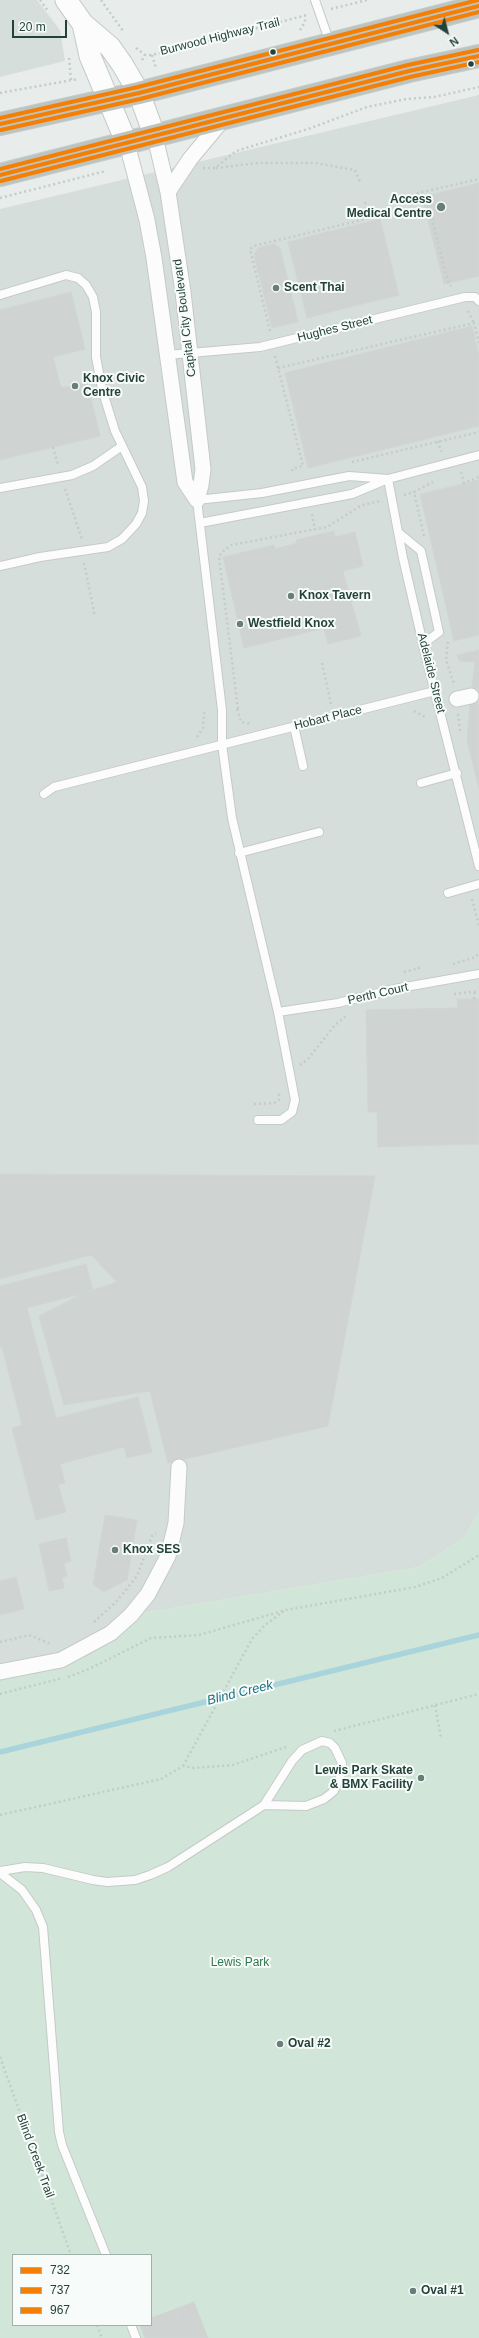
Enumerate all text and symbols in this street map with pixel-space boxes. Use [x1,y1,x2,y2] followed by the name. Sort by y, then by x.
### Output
[14,12,69,38] scale bar
[427,12,467,52] north arrow
[159,15,281,59] street label: Burwood Highway Trail
[19,20,46,34] text: 20 m
[447,35,461,49] text: N
[268,47,278,57] unlabelled marker
[466,59,476,69] unlabelled marker
[347,193,432,221] place label: Access Medical Centre
[435,201,447,213] marker: Access Medical Centre
[171,258,199,378] street label: Capital City Boulevard
[284,281,345,295] place label: Scent Thai
[271,283,281,293] marker: Scent Thai
[296,313,374,345] street label: Hughes Street
[83,372,145,400] place label: Knox Civic Centre
[70,381,80,391] marker: Knox Civic Centre
[299,589,371,603] place label: Knox Tavern
[286,591,296,601] marker: Knox Tavern
[248,617,334,631] place label: Westfield Knox
[235,619,245,629] marker: Westfield Knox
[414,631,448,715] street label: Adelaide Street
[293,703,363,733] street label: Hobart Place
[346,980,410,1008] street label: Perth Court
[123,1543,180,1557] place label: Knox SES
[110,1545,120,1555] marker: Knox SES
[206,1677,274,1709] water label: Blind Creek
[315,1764,413,1792] place label: Lewis Park Skate & BMX Facility
[416,1773,426,1783] marker: Lewis Park Skate & BMX Facility
[211,1956,269,1970] park label: Lewis Park
[288,2037,331,2051] place label: Oval #2
[275,2039,285,2049] marker: Oval #2
[13,2112,57,2200] street label: Blind Creek Trail
[12,2254,152,2326] legend
[50,2263,70,2277] text: 732
[50,2283,70,2297] text: 737
[421,2284,464,2298] place label: Oval #1
[408,2286,418,2296] marker: Oval #1
[50,2303,70,2317] text: 967

